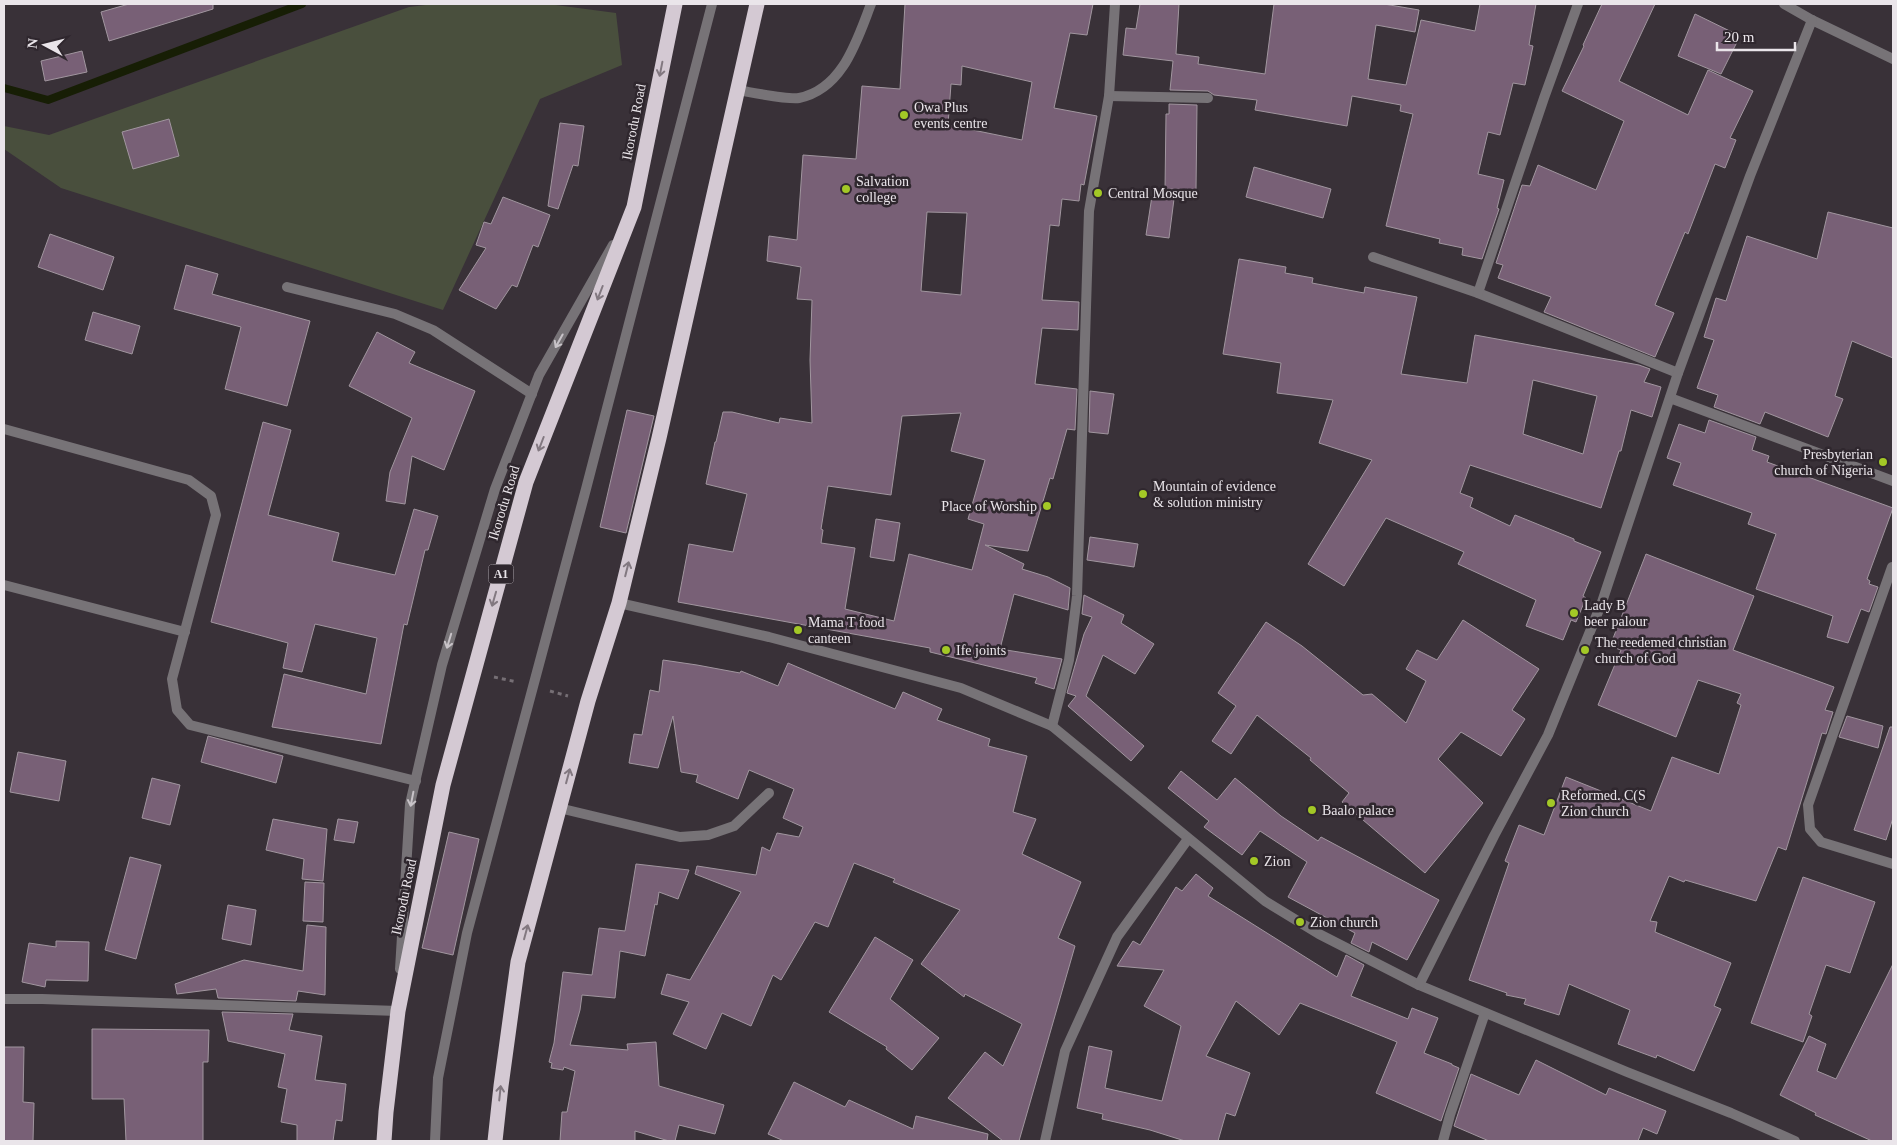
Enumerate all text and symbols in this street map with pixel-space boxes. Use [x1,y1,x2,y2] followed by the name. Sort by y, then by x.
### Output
[20,20,70,70] north arrow
[1717,20,1794,52] scale bar
[1724,29,1755,45] text: 20 m
[25,38,41,49] text: N
[656,61,665,77] one-way arrow
[619,83,649,161] street label: Ikorodu Road
[914,100,987,131] place label: Owa Plus events centre
[898,109,910,121] marker: Owa Plus events centre
[856,174,909,205] place label: Salvation college
[840,183,852,195] marker: Salvation college
[1108,186,1198,201] place label: Central Mosque
[1092,187,1104,199] marker: Central Mosque
[595,285,605,300] one-way arrow
[553,333,563,348] one-way arrow
[536,436,545,451] one-way arrow
[1774,447,1874,478] place label: Presbyterian church of Nigeria
[1877,456,1889,468] marker: Presbyterian church of Nigeria
[486,464,522,542] street label: Ikorodu Road
[1153,479,1276,510] place label: Mountain of evidence & solution ministry
[1137,488,1149,500] marker: Mountain of evidence & solution ministry
[941,499,1037,514] place label: Place of Worship
[1041,500,1053,512] marker: Place of Worship
[623,561,632,577] one-way arrow
[488,564,514,584] road number: A1
[488,591,498,607] one-way arrow
[1584,598,1648,629] place label: Lady B beer palour
[1568,607,1580,619] marker: Lady B beer palour
[808,615,884,646] place label: Mama T food canteen
[792,624,804,636] marker: Mama T food canteen
[444,633,454,649] one-way arrow
[1595,635,1726,666] place label: The reedemed christian church of God
[956,643,1006,658] place label: Ife joints
[940,644,952,656] marker: Ife joints
[1579,644,1591,656] marker: The reedemed christian church of God
[564,768,573,784] one-way arrow
[1561,788,1646,819] place label: Reformed. C(S Zion church
[407,791,416,807] one-way arrow
[1545,797,1557,809] marker: Reformed. C(S Zion church
[1322,803,1394,818] place label: Baalo palace
[1306,804,1318,816] marker: Baalo palace
[1264,854,1290,869] place label: Zion
[1248,855,1260,867] marker: Zion
[389,858,419,936] street label: Ikorodu Road
[1310,915,1378,930] place label: Zion church
[1294,916,1306,928] marker: Zion church
[522,925,531,941] one-way arrow
[495,1085,505,1101] one-way arrow

